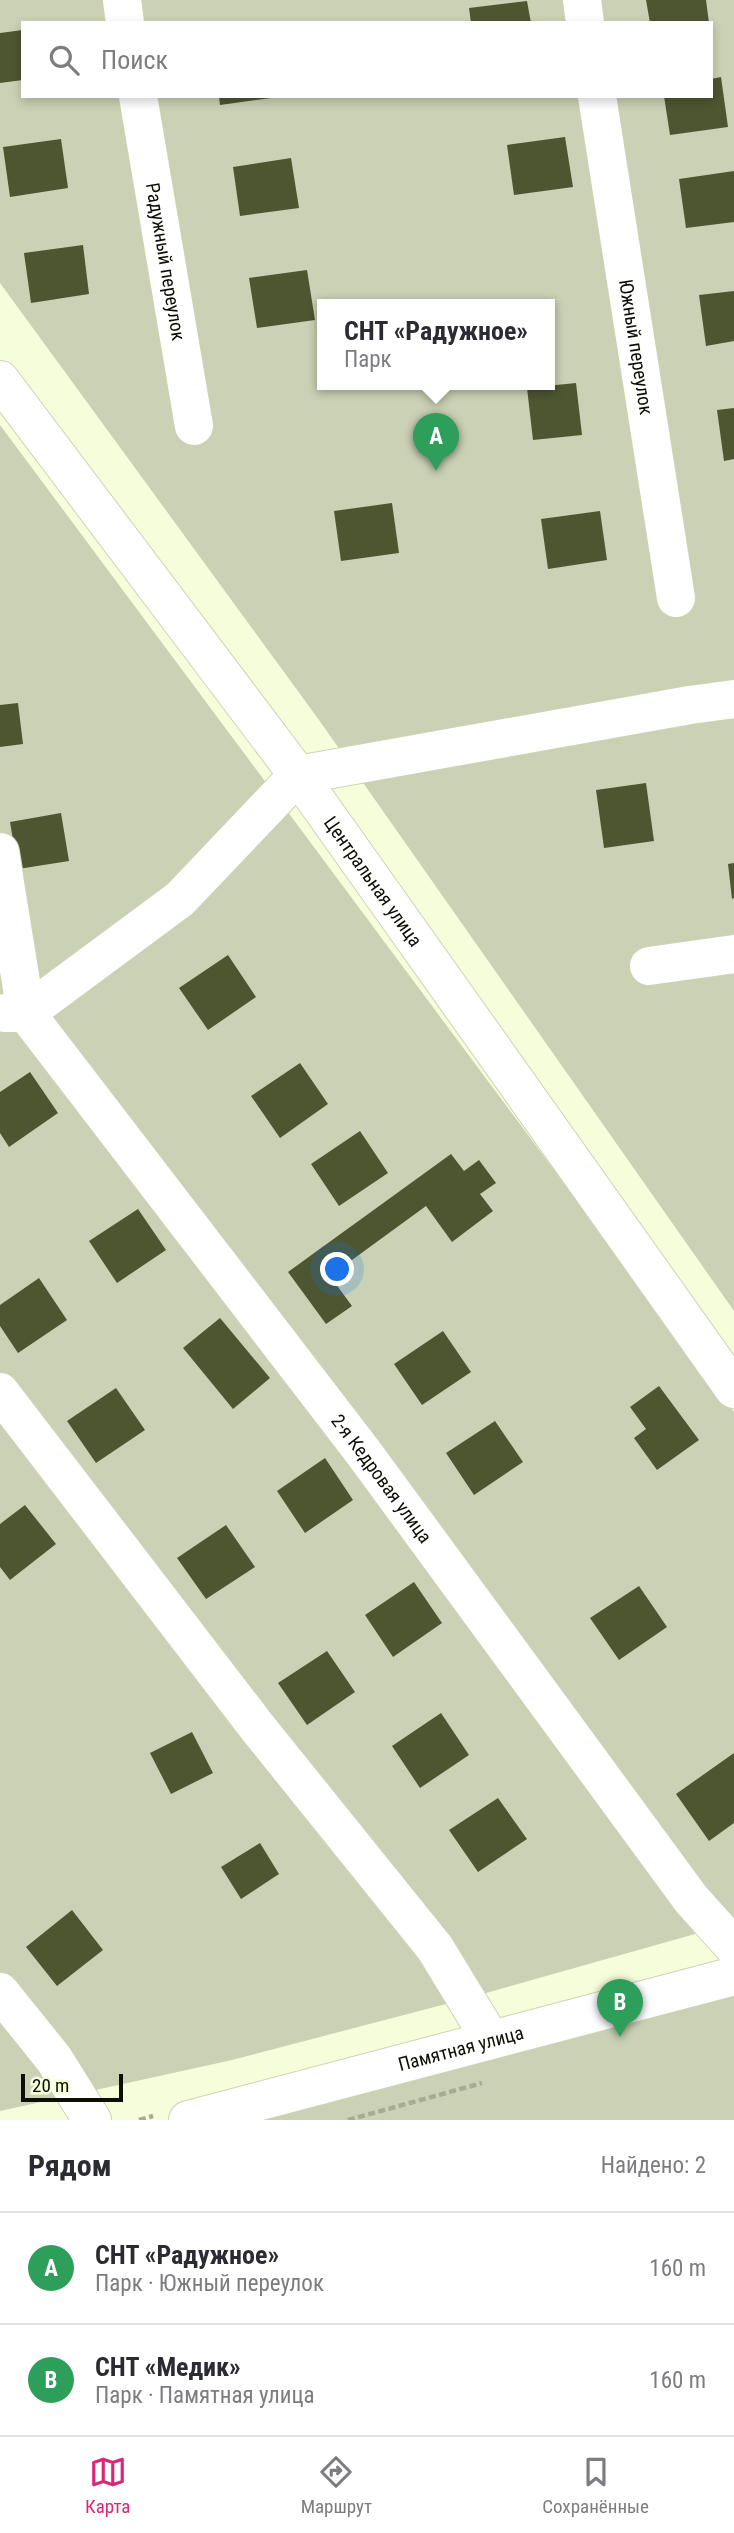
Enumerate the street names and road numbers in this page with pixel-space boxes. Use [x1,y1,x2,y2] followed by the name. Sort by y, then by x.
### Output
[141,181,190,342] street label: Радужный переулок
[614,278,658,416] street label: Южный переулок
[319,812,427,951] street label: Центральная улица
[326,1410,437,1548] street label: 2-я Кедровая улица
[396,2021,526,2076] street label: Памятная улица

